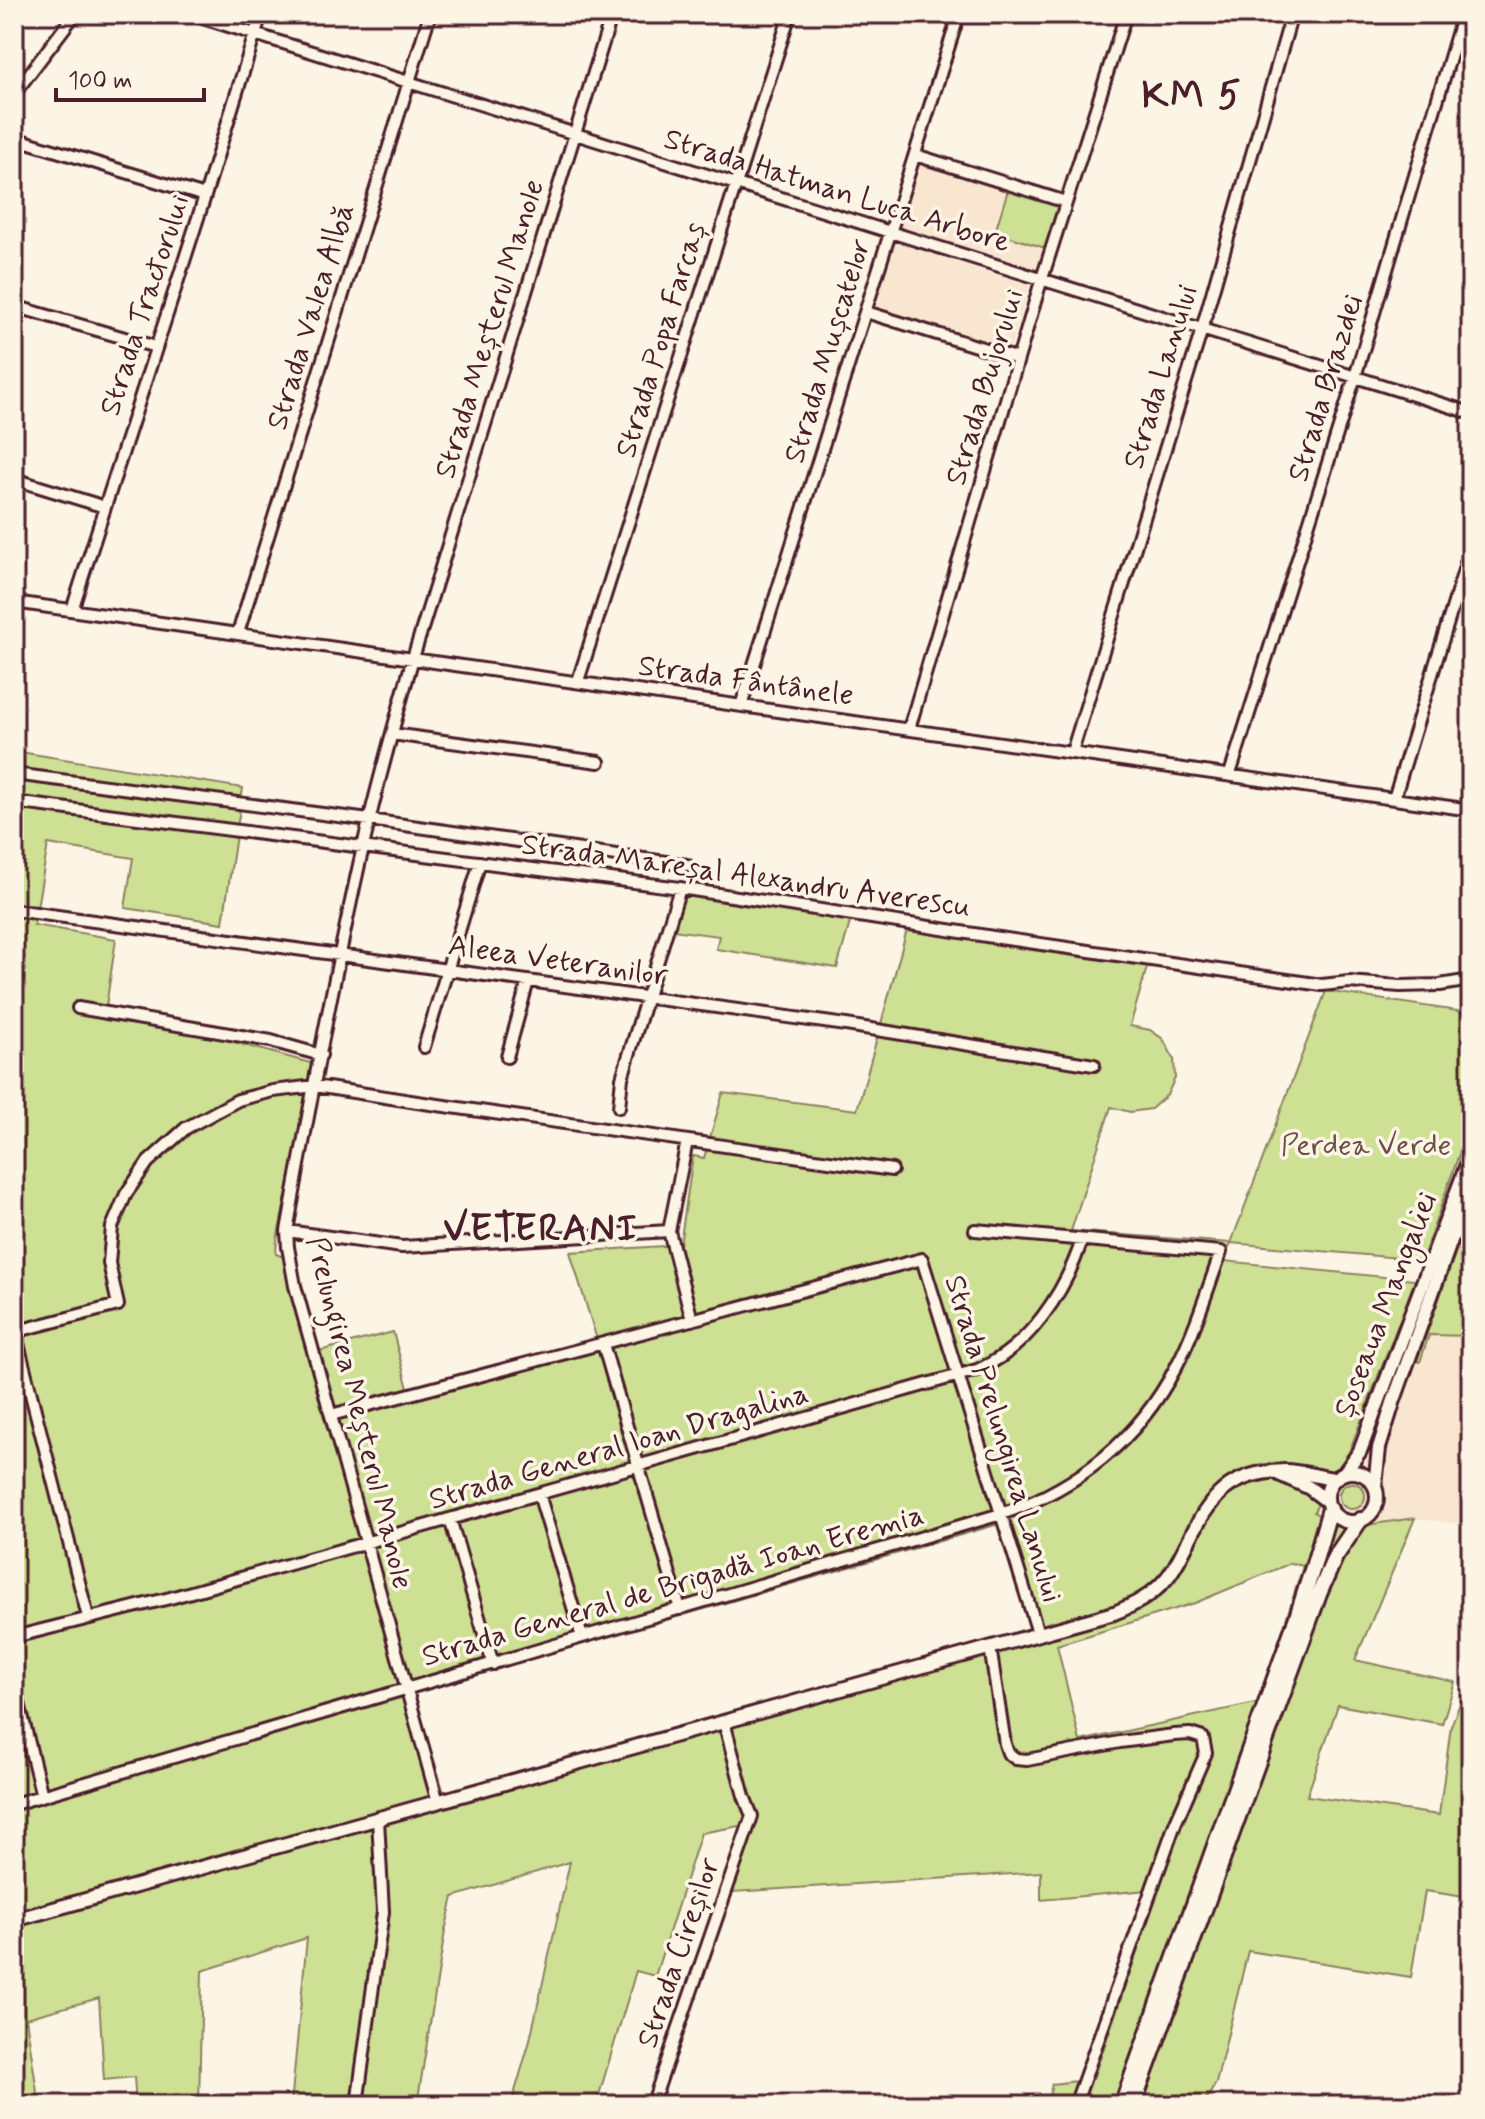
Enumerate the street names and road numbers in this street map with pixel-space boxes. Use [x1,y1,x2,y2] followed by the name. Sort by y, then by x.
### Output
[659,120,1015,262] street label: Strada Hatman Luca Arbore
[426,175,554,483] street label: Strada Meșterul Manole
[91,189,199,421] street label: Strada Tractorului
[258,199,364,435] street label: Strada Valea Albă
[607,218,715,462] street label: Strada Popa Farcaș
[775,234,881,468] street label: Strada Mușcatelor
[1114,280,1208,474] street label: Strada Lanului
[937,284,1033,490] street label: Strada Bujorului
[1279,290,1373,486] street label: Strada Brazdei
[636,647,856,715] street label: Strada Fântânele
[519,825,973,927] street label: Strada Mareșal Alexandru Averescu
[446,926,671,996] street label: Aleea Veteranilor
[1325,1187,1449,1424] street label: Șoseaua Mangaliei
[293,1233,422,1594] street label: Prelungirea Meșterul Manole
[933,1271,1071,1608] street label: Strada Prelungirea Lanului
[425,1374,813,1520] street label: Strada General Ioan Dragalina
[417,1496,929,1678] street label: Strada General de Brigadă Ioan Eremia
[628,1852,730,2053] street label: Strada Cireșilor

